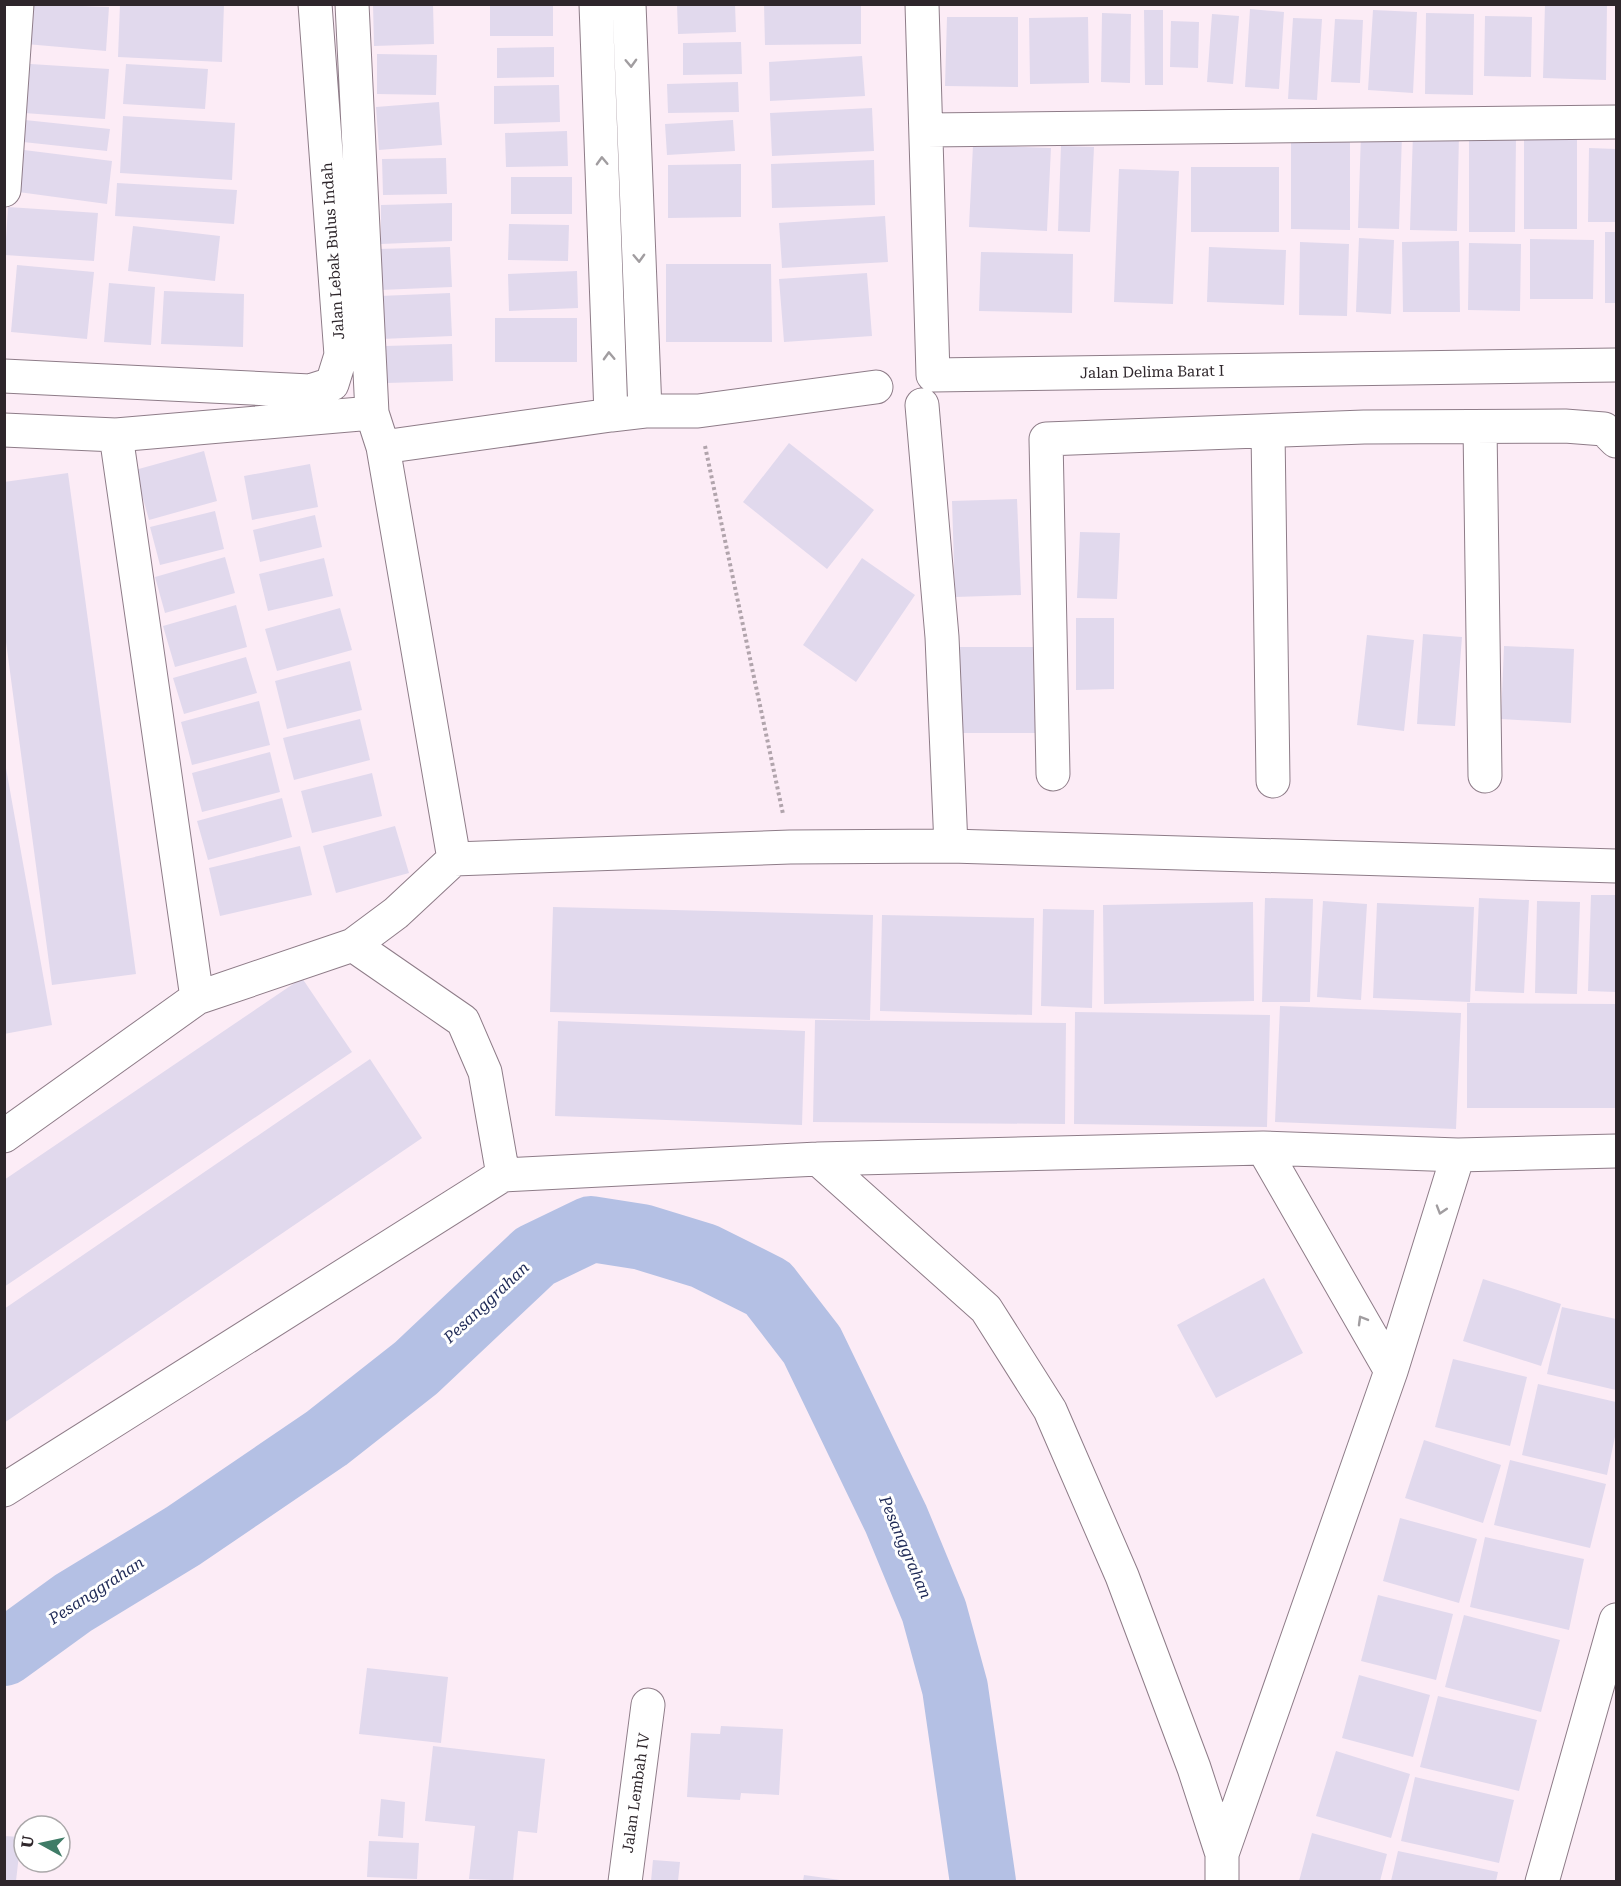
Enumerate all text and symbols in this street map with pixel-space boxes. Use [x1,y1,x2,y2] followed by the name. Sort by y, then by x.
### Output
[625,58,638,67] one-way arrow
[595,157,608,166] one-way arrow
[318,161,348,340] street label: Jalan Lebak Bulus Indah
[632,253,645,262] one-way arrow
[603,352,615,361] one-way arrow
[1080,362,1224,382] street label: Jalan Delima Barat I
[1436,1204,1448,1215] one-way arrow
[439,1258,533,1348] water label: Pesanggrahan
[1357,1316,1369,1326] one-way arrow
[875,1492,936,1602] water label: Pesanggrahan
[44,1552,148,1629] water label: Pesanggrahan
[619,1731,653,1854] street label: Jalan Lembah IV
[12,1814,72,1874] north arrow
[17,1835,38,1849] text: U

